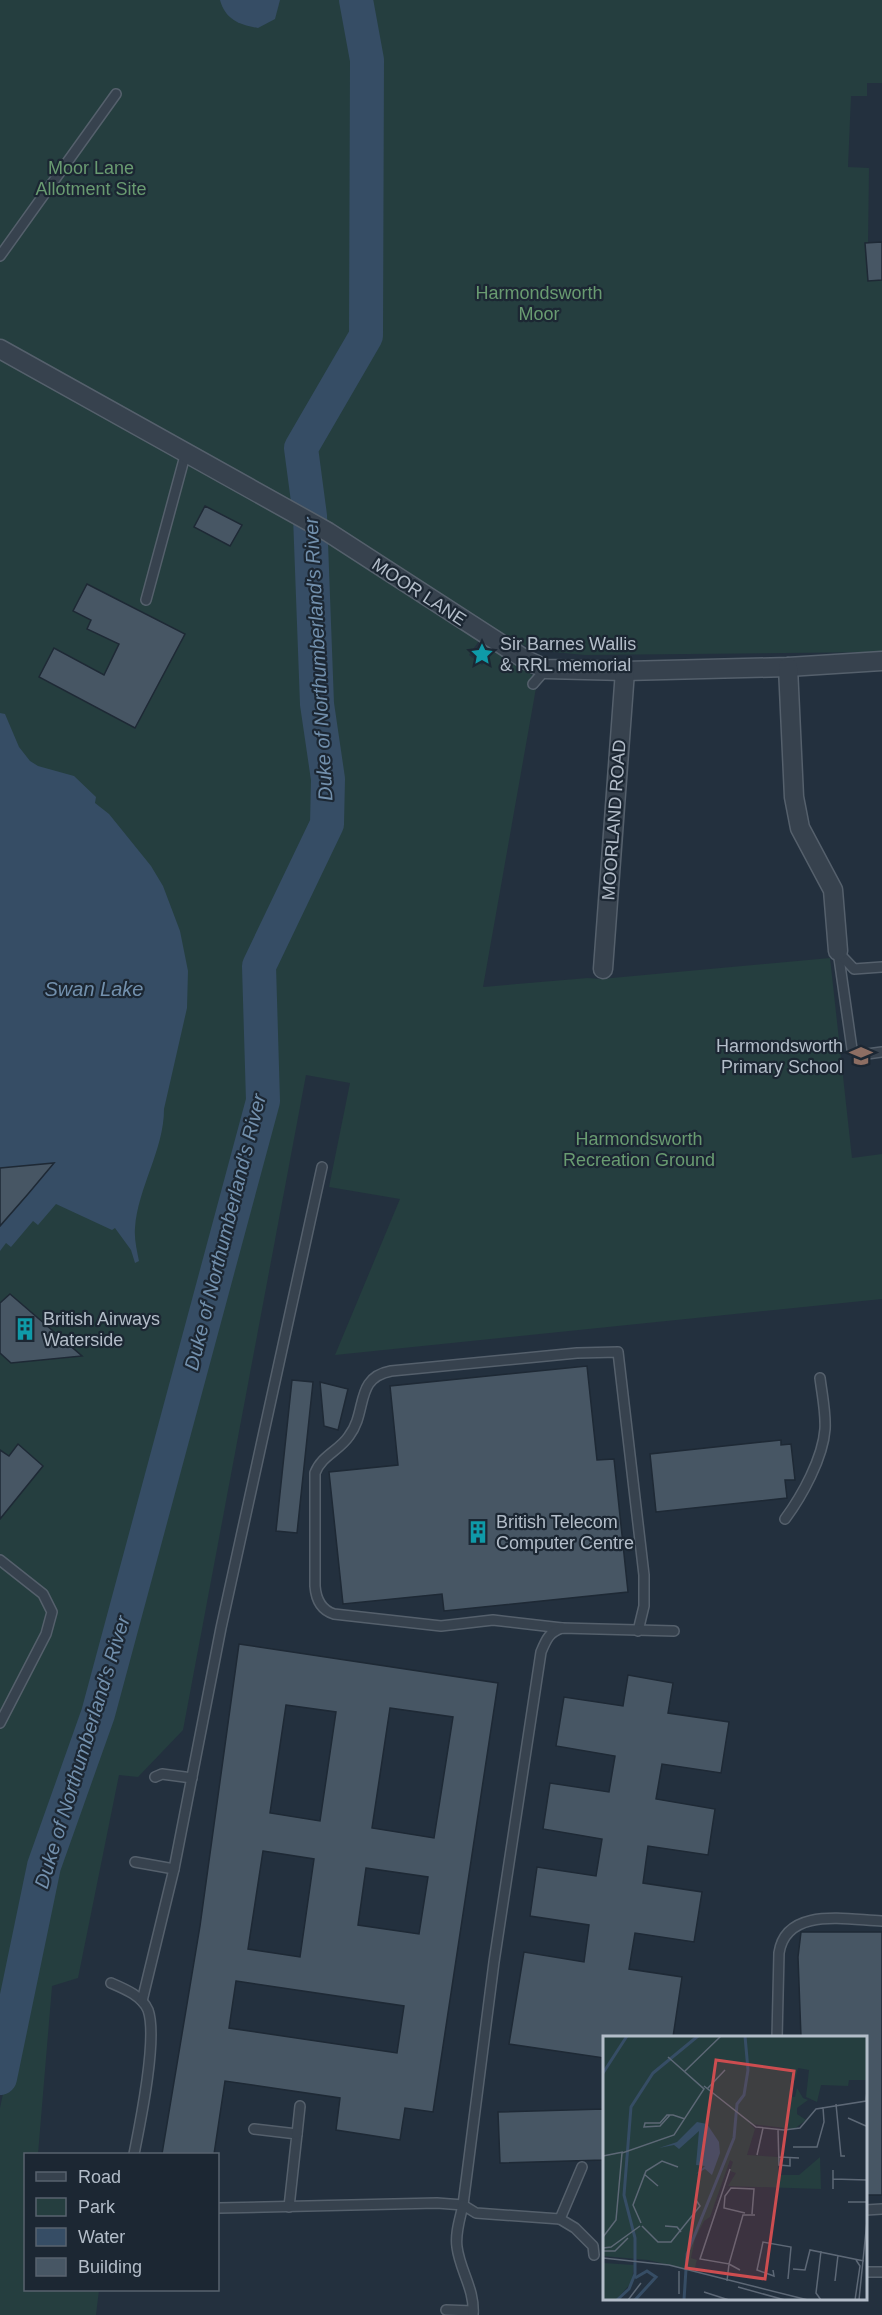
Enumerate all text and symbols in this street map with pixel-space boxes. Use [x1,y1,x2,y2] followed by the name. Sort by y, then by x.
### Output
[35,158,147,199] park label: Moor Lane Allotment Site
[475,283,603,324] park label: Harmondsworth Moor
[300,515,336,801] water label: Duke of Northumberland's River
[368,554,470,630] street label: MOOR LANE
[500,634,636,675] place label: Sir Barnes Wallis & RRL memorial
[469,641,495,667] place icon: Sir Barnes Wallis & RRL memorial
[598,739,630,901] street label: MOORLAND ROAD
[45,978,143,1000] water label: Swan Lake
[716,1036,843,1077] place label: Harmondsworth Primary School
[848,1043,874,1069] school or university icon: Harmondsworth Primary School
[180,1090,270,1372] water label: Duke of Northumberland's River
[563,1129,715,1170] park label: Harmondsworth Recreation Ground
[43,1309,160,1350] place label: British Airways Waterside
[12,1316,38,1342] building icon: British Airways Waterside
[496,1512,634,1553] place label: British Telecom Computer Centre
[465,1519,491,1545] building icon: British Telecom Computer Centre
[30,1612,134,1891] water label: Duke of Northumberland's River
[603,2036,867,2300] inset map
[24,2153,219,2291] legend
[78,2167,121,2187] text: Road
[78,2197,116,2217] text: Park
[78,2227,125,2247] text: Water
[78,2257,142,2277] text: Building

